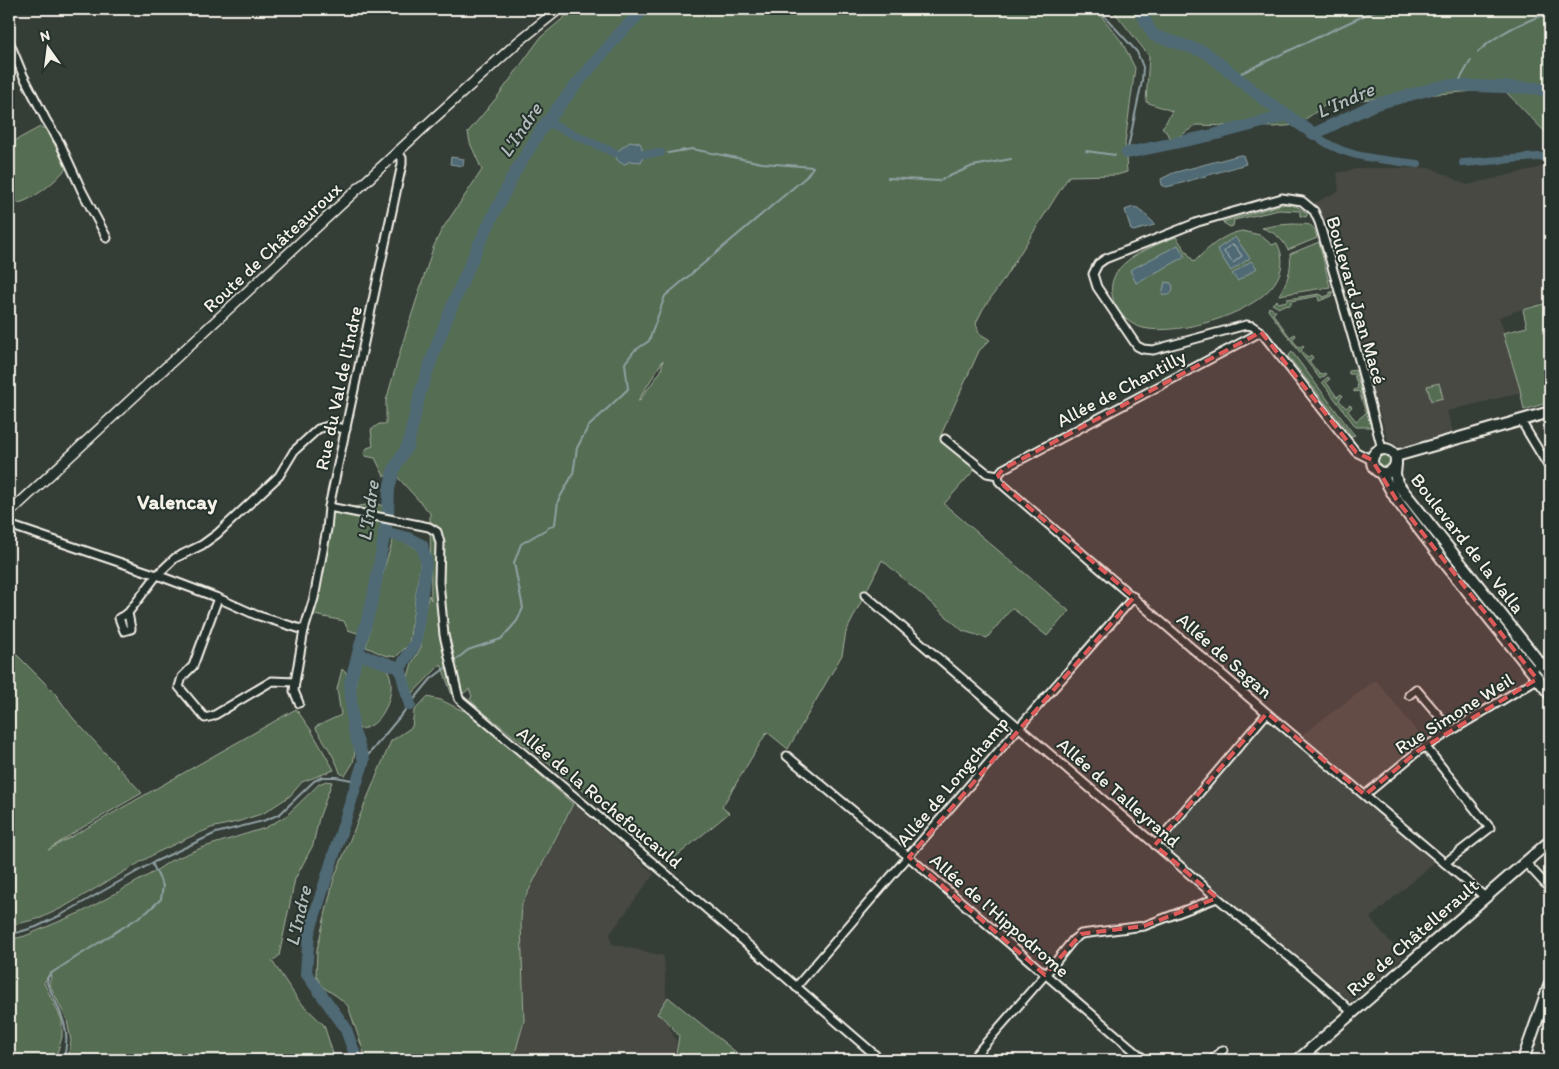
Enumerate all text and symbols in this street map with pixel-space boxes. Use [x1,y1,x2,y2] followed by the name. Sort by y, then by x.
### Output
[22,22,72,72] north arrow
[38,26,52,45] text: N
[1312,76,1379,123] water label: L'Indre
[493,97,548,162] water label: L'Indre
[198,177,347,317] street label: Route de Châteauroux
[1322,213,1392,387] street label: Boulevard Jean Macé
[310,304,367,472] street label: Rue du Val de l'Indre
[1053,345,1190,432] street label: Allée de Chantilly
[1406,469,1529,618] street label: Boulevard de la Valla
[352,478,384,543] water label: L'Indre
[137,489,217,515] district label: Valencay
[1172,608,1277,703] street label: Allée de Sagan
[1391,667,1518,759] street label: Rue Simone Weil
[891,712,1014,851] street label: Allée de Longchamp
[512,721,688,874] street label: Allée de la Rochefoucauld
[1052,733,1185,853] street label: Allée de Talleyrand
[925,848,1074,982] street label: Allée de l'Hippodrome
[1342,874,1483,1001] street label: Rue de Châtellerault
[279,882,317,948] water label: L'Indre

